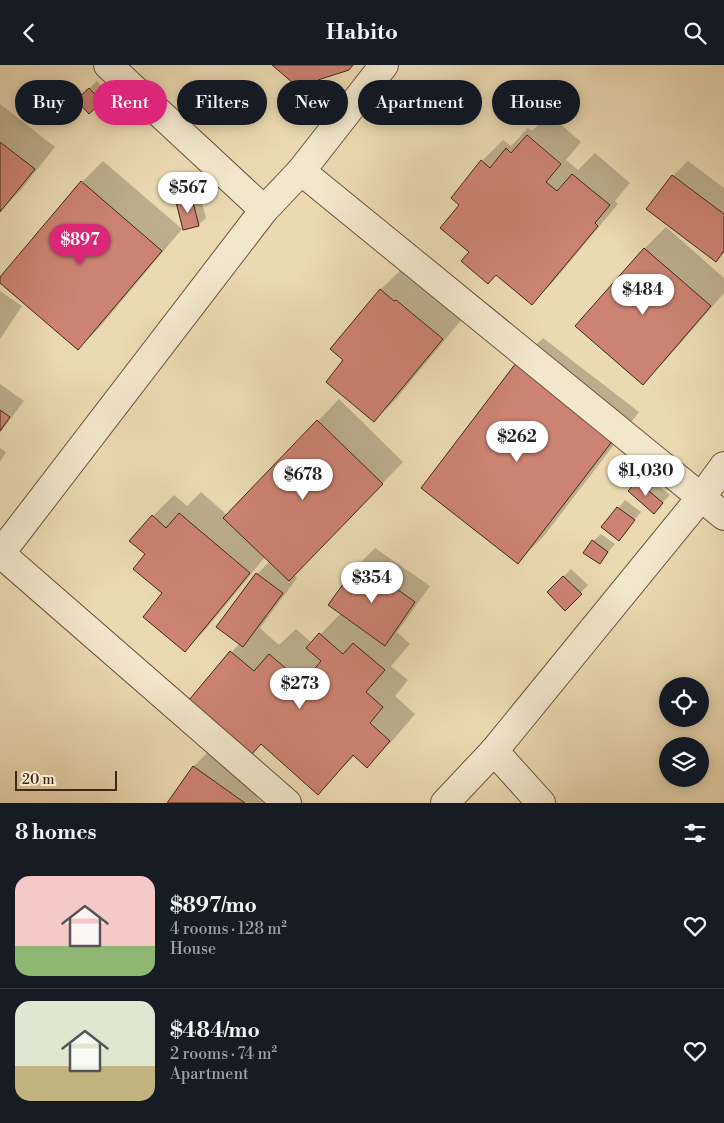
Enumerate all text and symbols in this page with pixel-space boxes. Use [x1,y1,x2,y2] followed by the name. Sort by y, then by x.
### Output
[15,19,43,47] icon: back
[326,19,398,46] text: Habito
[681,19,709,47] icon: search
[15,80,83,125] chip: Buy
[93,80,167,125] chip: Rent
[177,80,267,125] chip: Filters
[277,80,348,125] chip: New
[358,80,482,125] chip: Apartment
[492,80,580,125] chip: House
[158,171,218,214] pin: $567
[169,178,207,198] text: $567
[50,223,110,266] pin: $897
[60,230,100,250] text: $897
[613,273,673,316] pin: $484
[622,280,664,300] text: $484
[487,421,547,463] pin: $262
[497,427,537,447] text: $262
[605,455,687,497] pin: $1,030
[273,459,333,501] pin: $678
[618,461,674,481] text: $1,030
[284,465,322,485] text: $678
[342,561,402,604] pin: $354
[352,568,392,588] text: $354
[270,667,330,710] pin: $273
[281,674,319,694] text: $273
[659,677,709,787] map controls
[659,677,709,727] button: locate
[659,737,709,787] button: layers
[15,768,118,791] scale bar
[22,771,54,789] text: 20 m
[681,819,709,847] icon: filters
[15,820,97,846] text: 8 homes
[170,893,257,919] text: $897/mo
[55,896,115,956] icon: home
[681,912,709,940] icon: heart
[170,919,287,939] text: 4 rooms · 128 m²
[170,939,216,959] text: House
[170,1018,260,1044] text: $484/mo
[55,1021,115,1081] icon: home
[681,1037,709,1065] icon: heart
[170,1044,277,1064] text: 2 rooms · 74 m²
[170,1064,249,1084] text: Apartment

